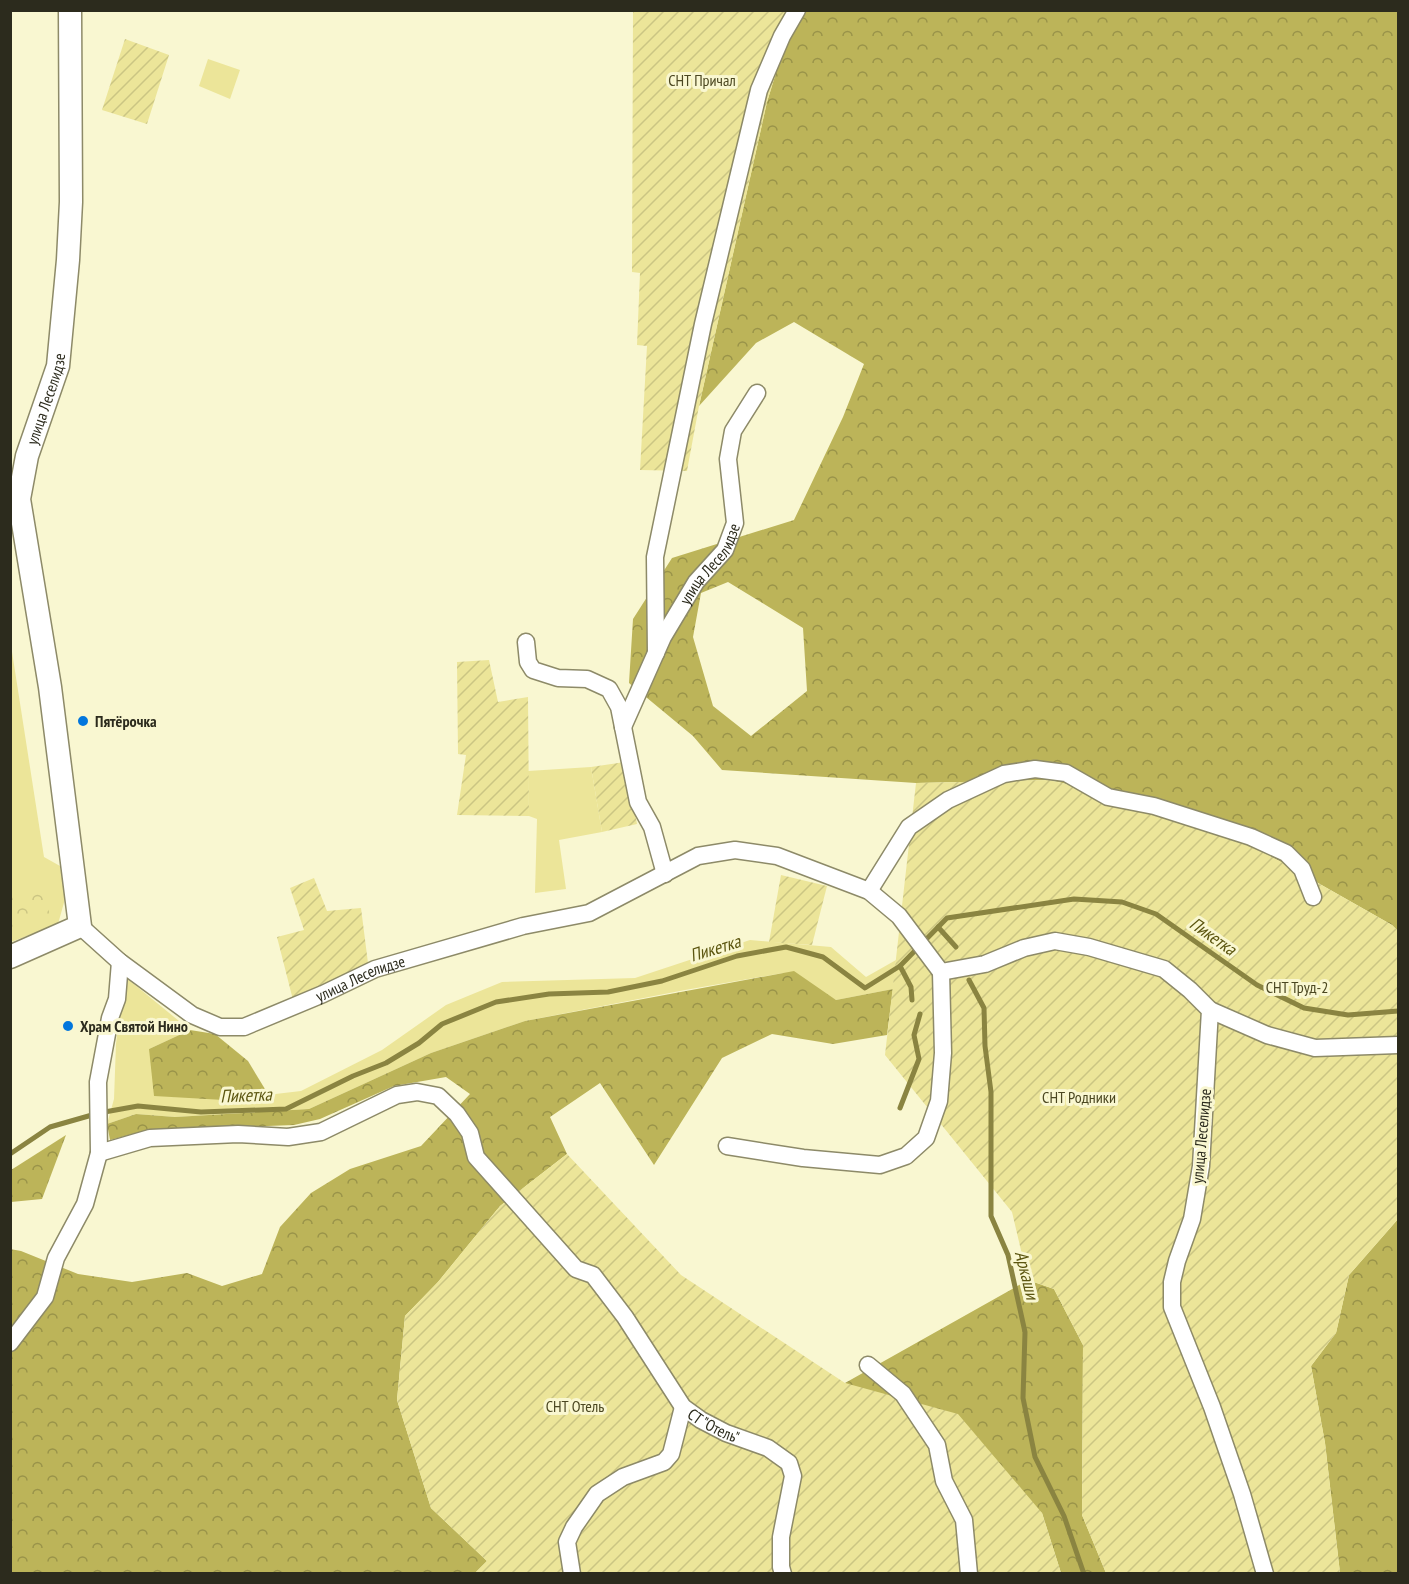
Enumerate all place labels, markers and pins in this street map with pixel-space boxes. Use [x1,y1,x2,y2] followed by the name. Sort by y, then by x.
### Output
[95,711,157,731] place label: Пятёрочка
[76,714,90,728] marker: Пятёрочка
[80,1016,188,1036] place label: Храм Святой Нино
[61,1019,75,1033] marker: Храм Святой Нино

